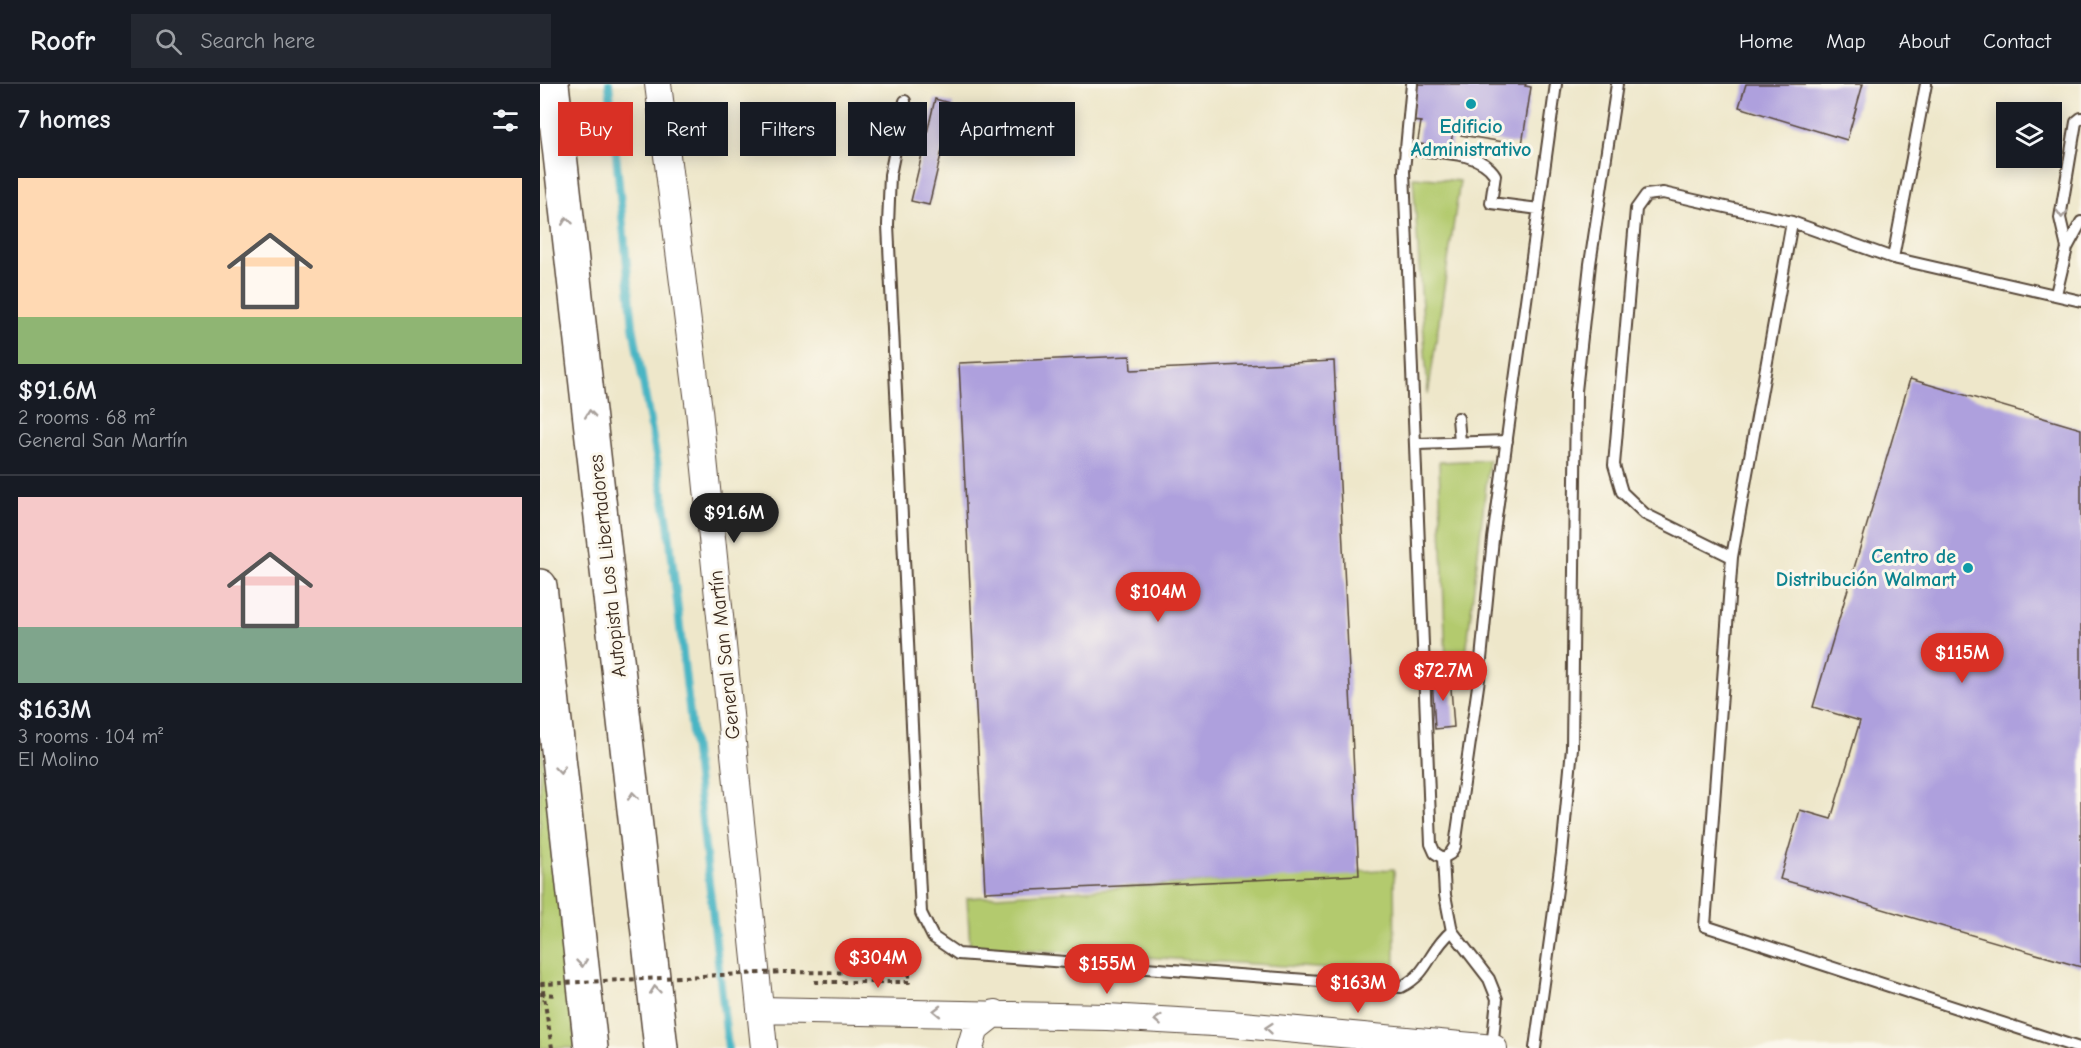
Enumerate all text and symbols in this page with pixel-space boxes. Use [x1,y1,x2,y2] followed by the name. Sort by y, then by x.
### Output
[131,14,551,68] search box
[30,25,95,57] text: Roofr
[152,25,185,58] icon: search
[200,28,315,54] text: Search here
[1739,29,1793,53] text: Home
[1826,29,1866,53] text: Map
[1899,29,1950,53] text: About
[1983,29,2051,53] text: Contact
[1464,97,1478,111] marker: Edificio Administrativo
[558,102,633,156] chip: Buy
[645,102,728,156] chip: Rent
[740,102,836,156] chip: Filters
[848,102,927,156] chip: New
[939,102,1075,156] chip: Apartment
[1996,102,2062,168] map controls
[1996,102,2062,168] button: layers
[489,104,522,137] icon: filters
[18,105,111,135] text: 7 homes
[1411,115,1531,161] place label: Edificio Administrativo
[2055,210,2068,219] one-way arrow
[562,216,574,225] one-way arrow
[216,217,324,325] icon: home
[18,376,97,406] text: $91.6M
[18,406,155,429] text: 2 rooms · 68 m²
[584,410,597,419] one-way arrow
[18,429,188,452] text: General San Martín
[584,453,631,679] street label: Autopista Los Libertadores
[685,493,783,544] pin: $91.6M
[704,501,764,524] text: $91.6M
[216,536,324,644] icon: home
[1776,545,1956,591] place label: Centro de Distribución Walmart
[1961,561,1975,575] marker: Centro de Distribución Walmart
[704,569,745,741] street label: General San Martín
[1116,572,1200,623] pin: $104M
[1130,580,1186,603] text: $104M
[1920,633,2004,684] pin: $115M
[1935,641,1989,664] text: $115M
[1394,651,1492,702] pin: $72.7M
[1413,659,1473,682] text: $72.7M
[18,695,91,725] text: $163M
[18,725,163,748] text: 3 rooms · 104 m²
[18,748,99,771] text: El Molino
[554,765,566,774] one-way arrow
[627,792,640,801] one-way arrow
[836,938,920,989] pin: $304M
[1065,944,1149,995] pin: $155M
[849,946,907,969] text: $304M
[1078,952,1136,975] text: $155M
[575,959,588,968] one-way arrow
[1316,963,1400,1014] pin: $163M
[1330,971,1386,994] text: $163M
[649,985,661,994] one-way arrow
[932,1005,941,1018] one-way arrow
[1153,1013,1162,1026] one-way arrow
[1264,1022,1273,1035] one-way arrow

